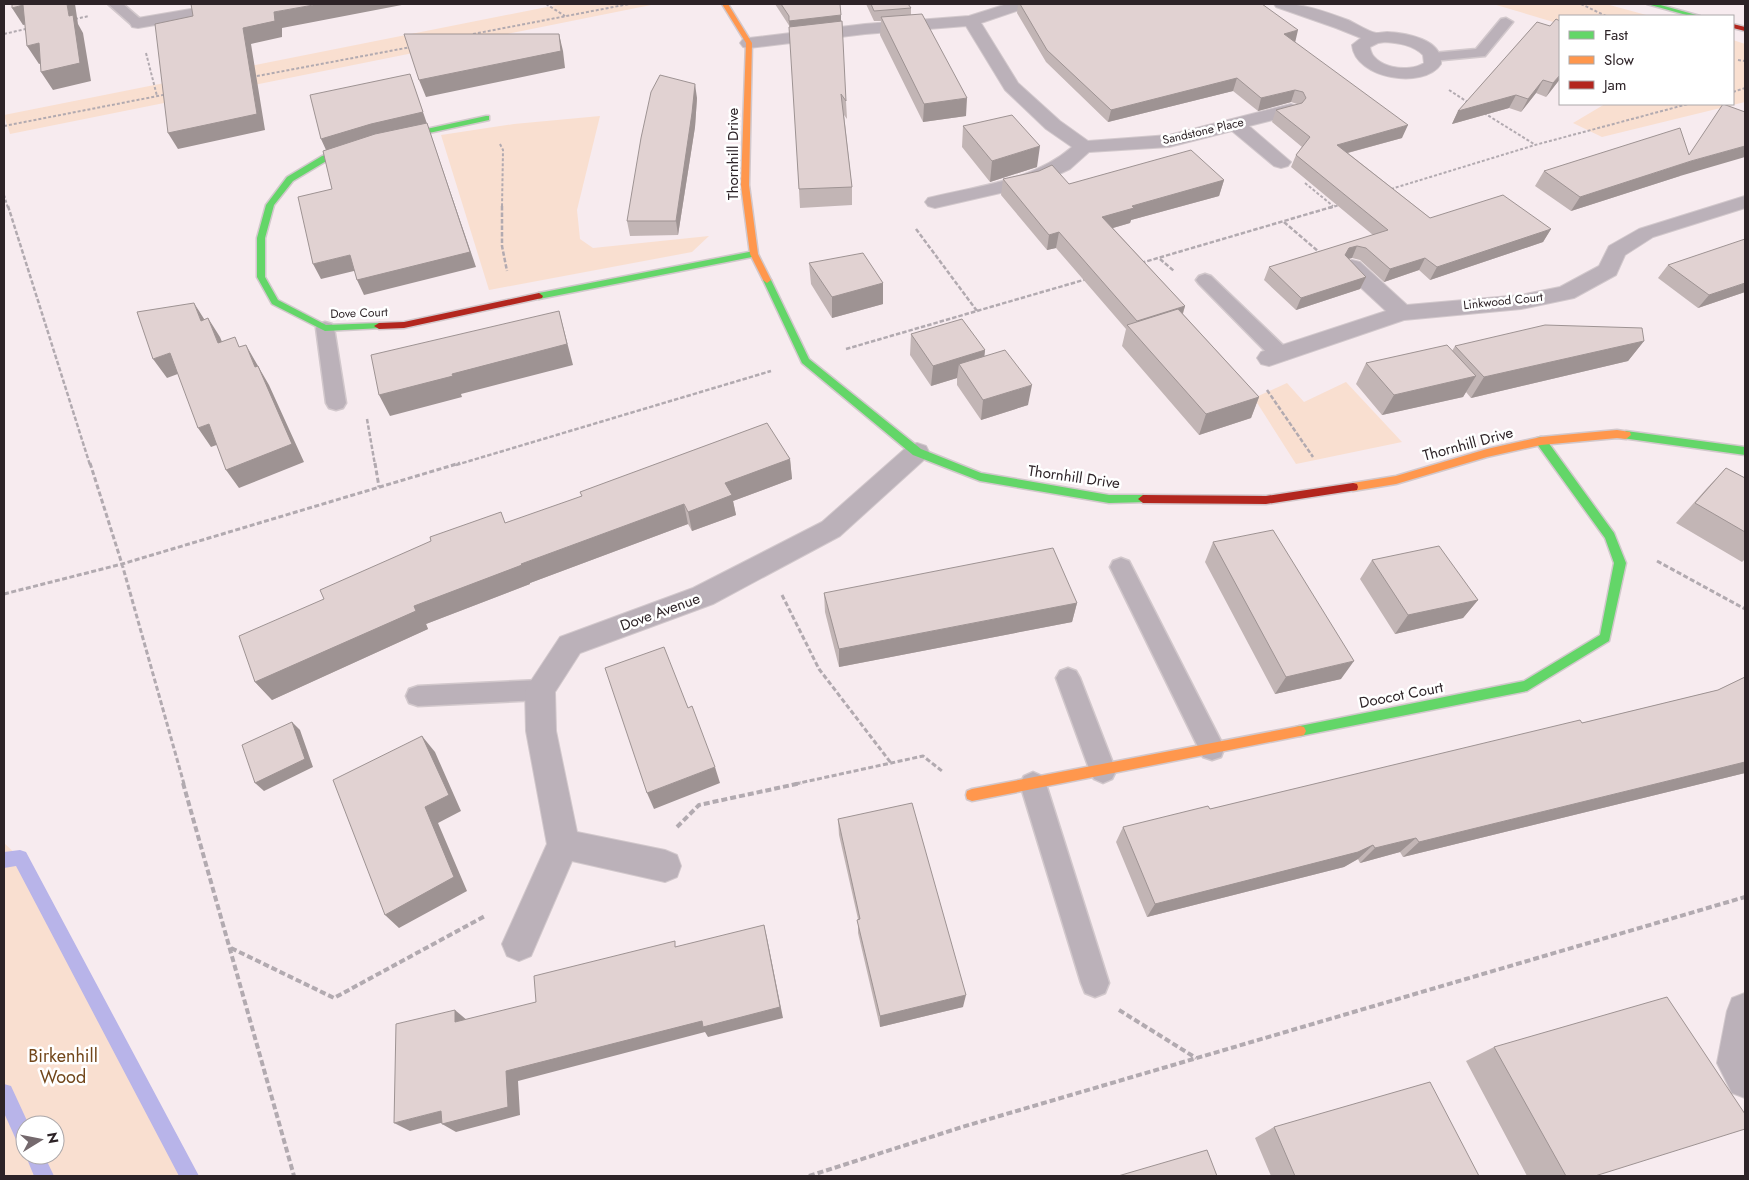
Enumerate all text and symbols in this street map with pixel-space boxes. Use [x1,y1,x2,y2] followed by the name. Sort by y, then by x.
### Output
[1559,15,1734,105] legend
[1604,24,1628,46] text: Fast
[1604,49,1635,71] text: Slow
[1602,74,1627,96] text: Jam
[722,107,744,200] street label: Thornhill Drive
[1161,113,1245,149] street label: Sandstone Place
[1462,288,1544,314] street label: Linkwood Court
[330,303,388,323] street label: Dove Court
[1420,421,1516,467] street label: Thornhill Drive
[1027,460,1122,494] street label: Thornhill Drive
[617,587,703,637] street label: Dove Avenue
[1357,676,1445,714] street label: Doocot Court
[28,1043,98,1090] park label: Birkenhill Wood
[15,1115,65,1165] north arrow
[42,1131,64,1145] text: N

